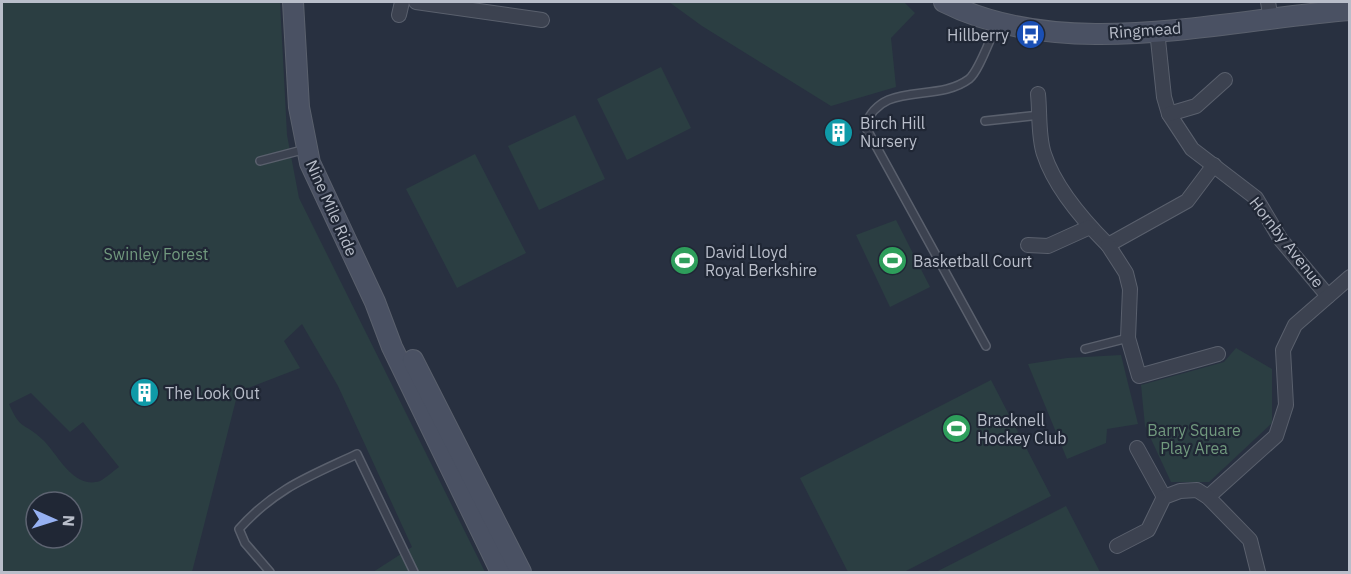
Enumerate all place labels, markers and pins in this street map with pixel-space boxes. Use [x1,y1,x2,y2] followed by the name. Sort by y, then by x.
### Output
[1014,19,1046,51] bus stop icon: Hillberry
[947,25,1009,45] place label: Hillberry
[860,113,925,151] place label: Birch Hill Nursery
[823,116,855,148] building icon: Birch Hill Nursery
[705,242,817,280] place label: David Lloyd Royal Berkshire
[668,245,700,277] sports icon: David Lloyd Royal Berkshire
[876,245,908,277] sports icon: Basketball Court
[913,251,1032,271] place label: Basketball Court
[128,377,160,409] building icon: The Look Out
[165,383,260,403] place label: The Look Out
[977,410,1067,448] place label: Bracknell Hockey Club
[940,413,972,445] sports icon: Bracknell Hockey Club

